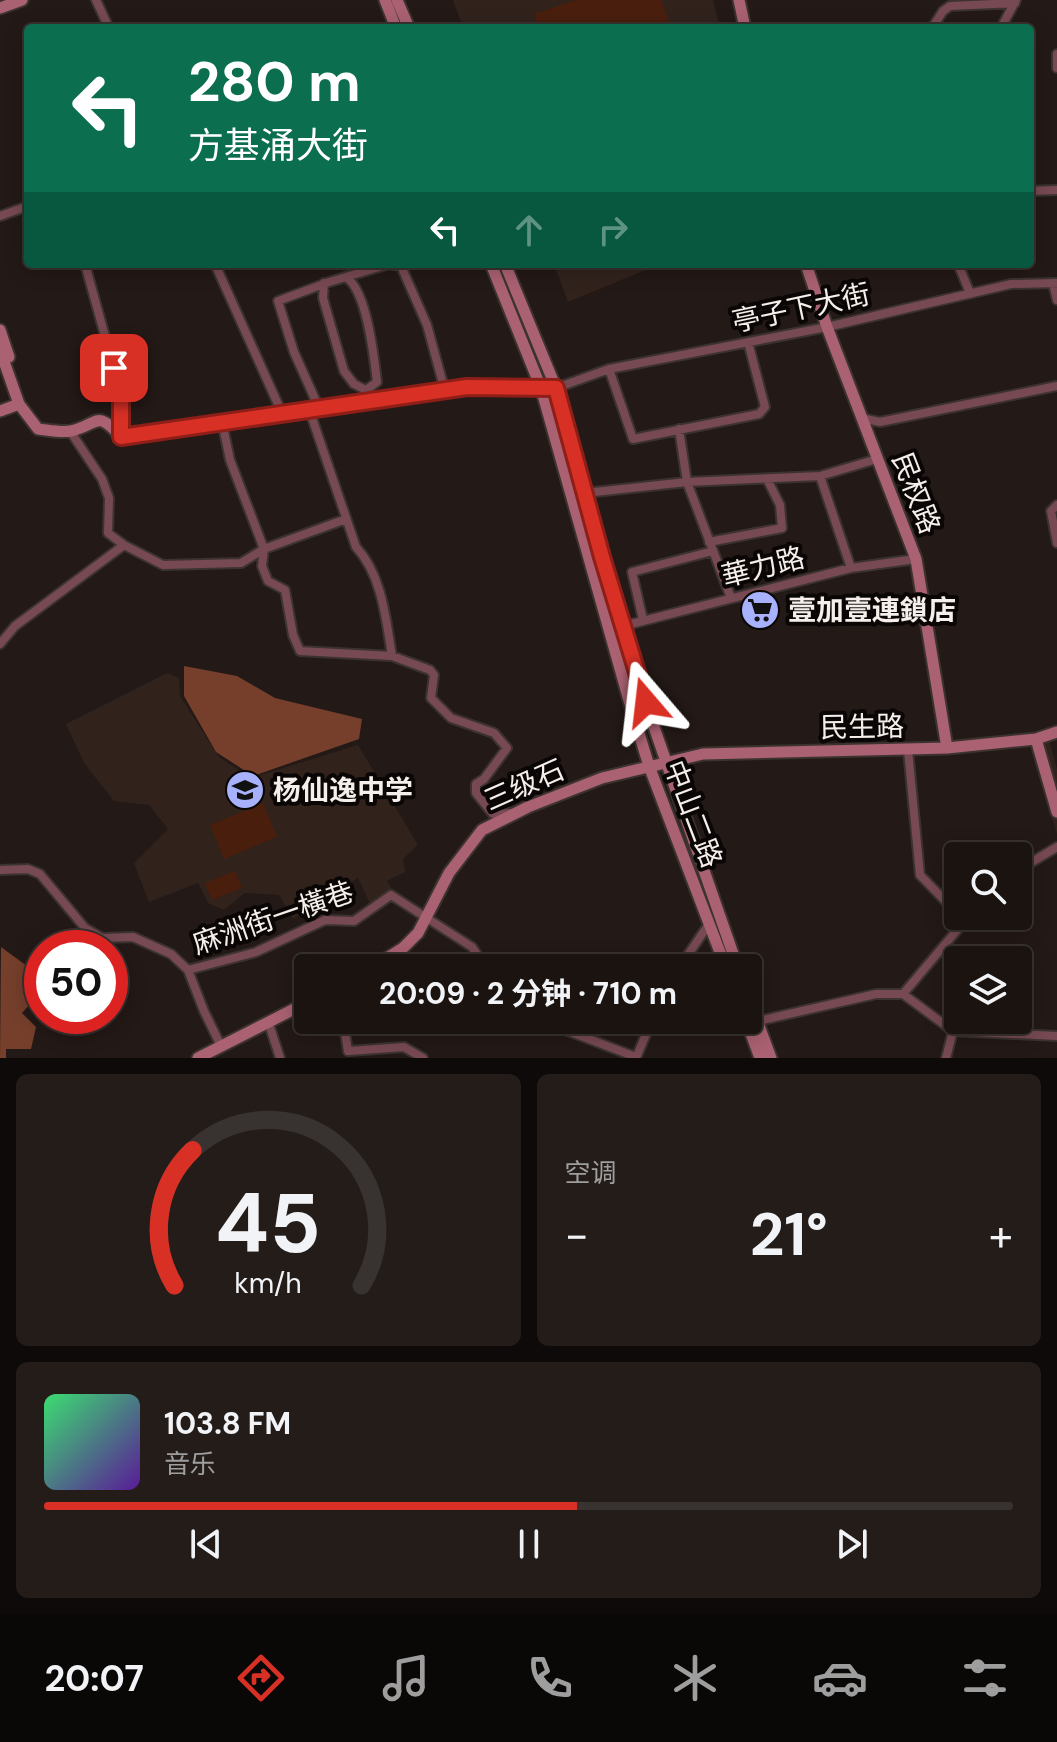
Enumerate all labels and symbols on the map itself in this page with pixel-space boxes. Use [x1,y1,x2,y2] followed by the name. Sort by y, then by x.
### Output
[729,275,873,341] street label: 亭子下大街
[80,334,148,402] pin
[884,447,948,539] street label: 民权路
[718,539,808,595] street label: 華力路
[739,589,781,631] supermarket icon: 壹加壹連鎖店
[788,592,956,629] place label: 壹加壹連鎖店
[604,660,688,744] position arrow
[820,708,904,746] street label: 民生路
[478,751,570,819] street label: 三级石
[656,755,730,873] street label: 中山二路
[224,769,266,811] school or university icon: 杨仙逸中学
[273,772,413,809] place label: 杨仙逸中学
[188,873,358,963] street label: 麻洲街一橫巷
[24,930,128,1034] speed limit sign: 50

